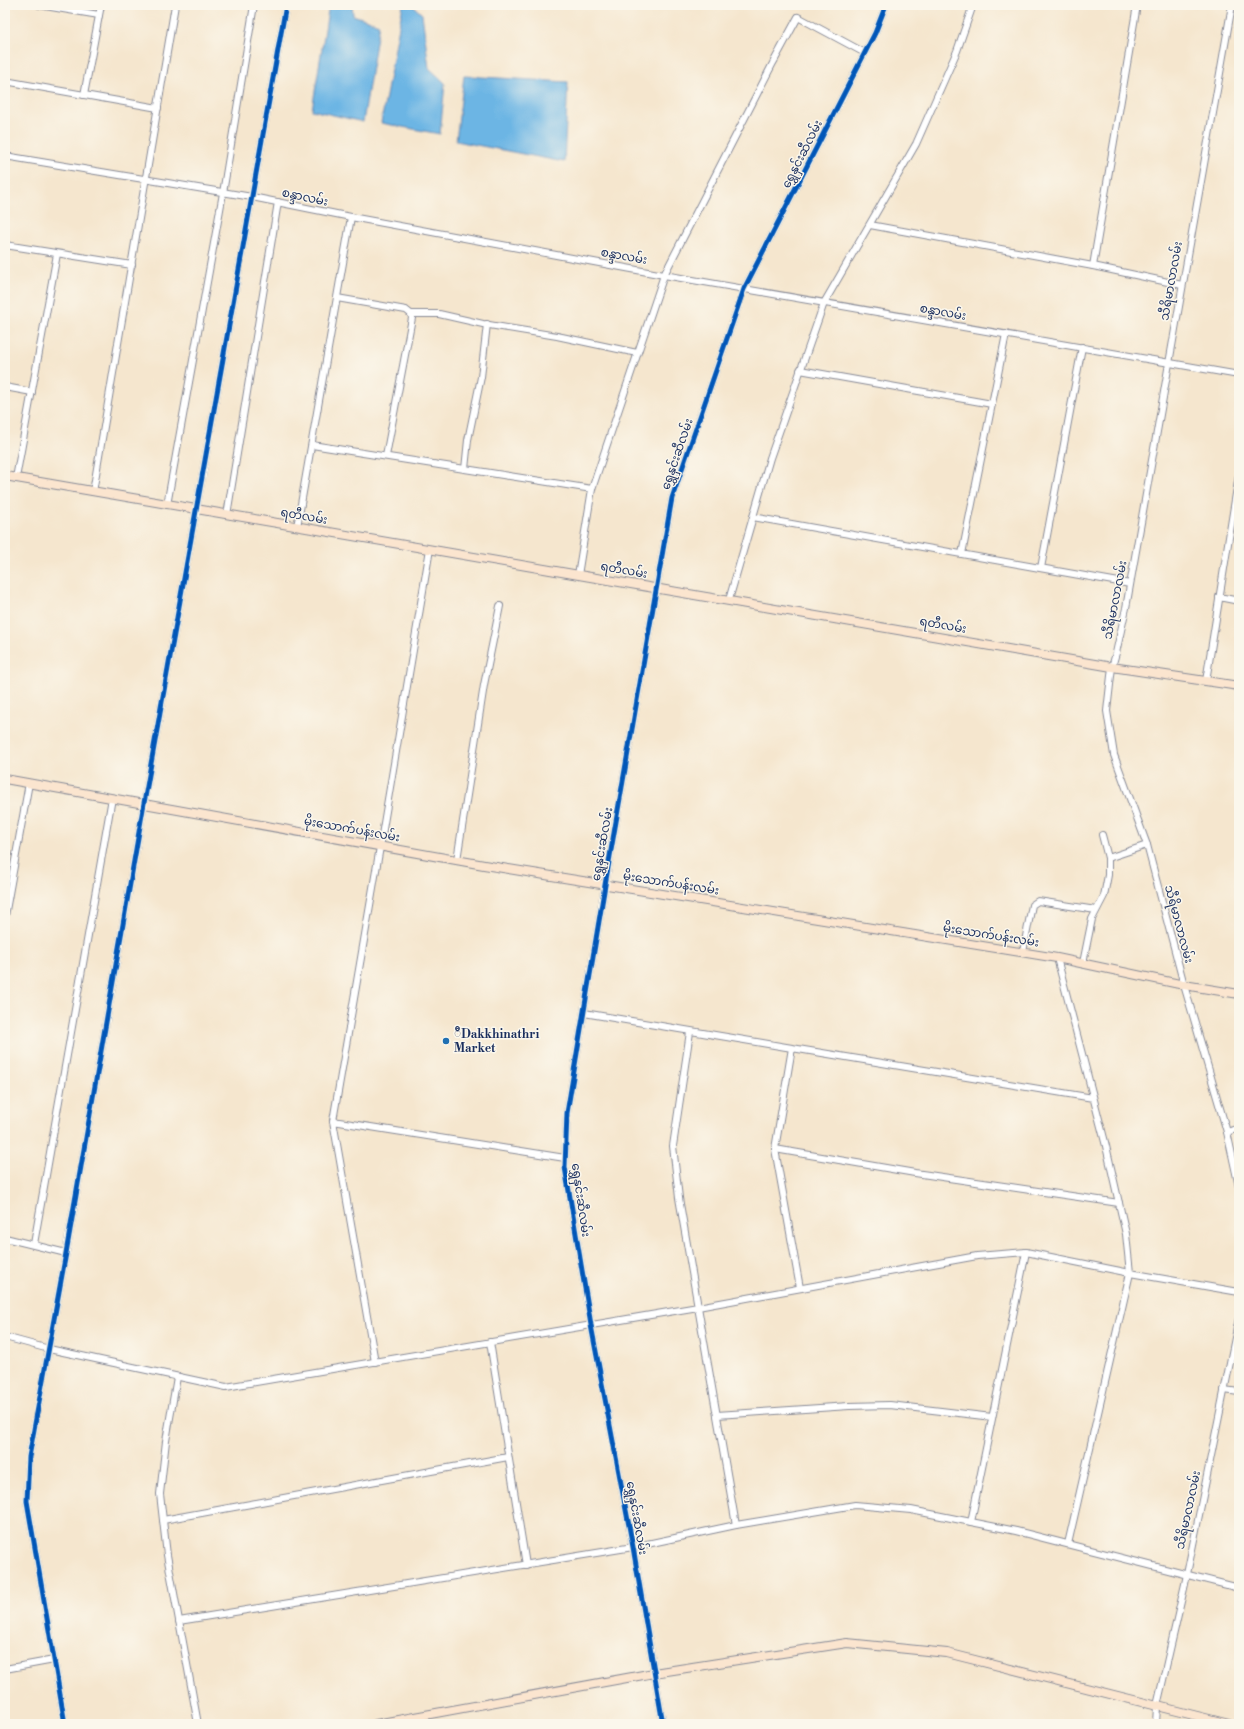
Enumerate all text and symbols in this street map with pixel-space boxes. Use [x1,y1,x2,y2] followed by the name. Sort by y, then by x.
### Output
[777,117,828,192] street label: ရွှေနှင်းဆီလမ်း
[280,183,330,212] street label: စန္ဒာလမ်း
[1155,240,1188,322] street label: သီရိမာလာလမ်း
[599,243,649,270] street label: စန္ဒာလမ်း
[918,299,968,326] street label: စန္ဒာလမ်း
[656,416,699,492] street label: ရွှေနှင်းဆီလမ်း
[279,503,329,530] street label: ရတီလမ်း
[599,557,649,584] street label: ရတီလမ်း
[1099,559,1132,641] street label: သီရိမာလာလမ်း
[918,612,968,639] street label: ရတီလမ်း
[587,806,618,882] street label: ရွှေနှင်းဆီလမ်း
[302,812,401,847] street label: မိုးသောက်ပန်းလမ်း
[622,867,720,900] street label: မိုးသောက်ပန်းလမ်း
[1159,883,1198,965] street label: သီရိမာလာလမ်း
[942,919,1040,952] street label: မိုးသောက်ပန်းလမ်း
[454,1026,539,1056] place label: ီDakkhinathri Market
[441,1036,451,1046] marker: ီDakkhinathri Market
[566,1162,595,1238] street label: ရွှေနှင်းဆီလမ်း
[1171,1469,1206,1551] street label: သီရိမာလာလမ်း
[621,1480,652,1556] street label: ရွှေနှင်းဆီလမ်း

